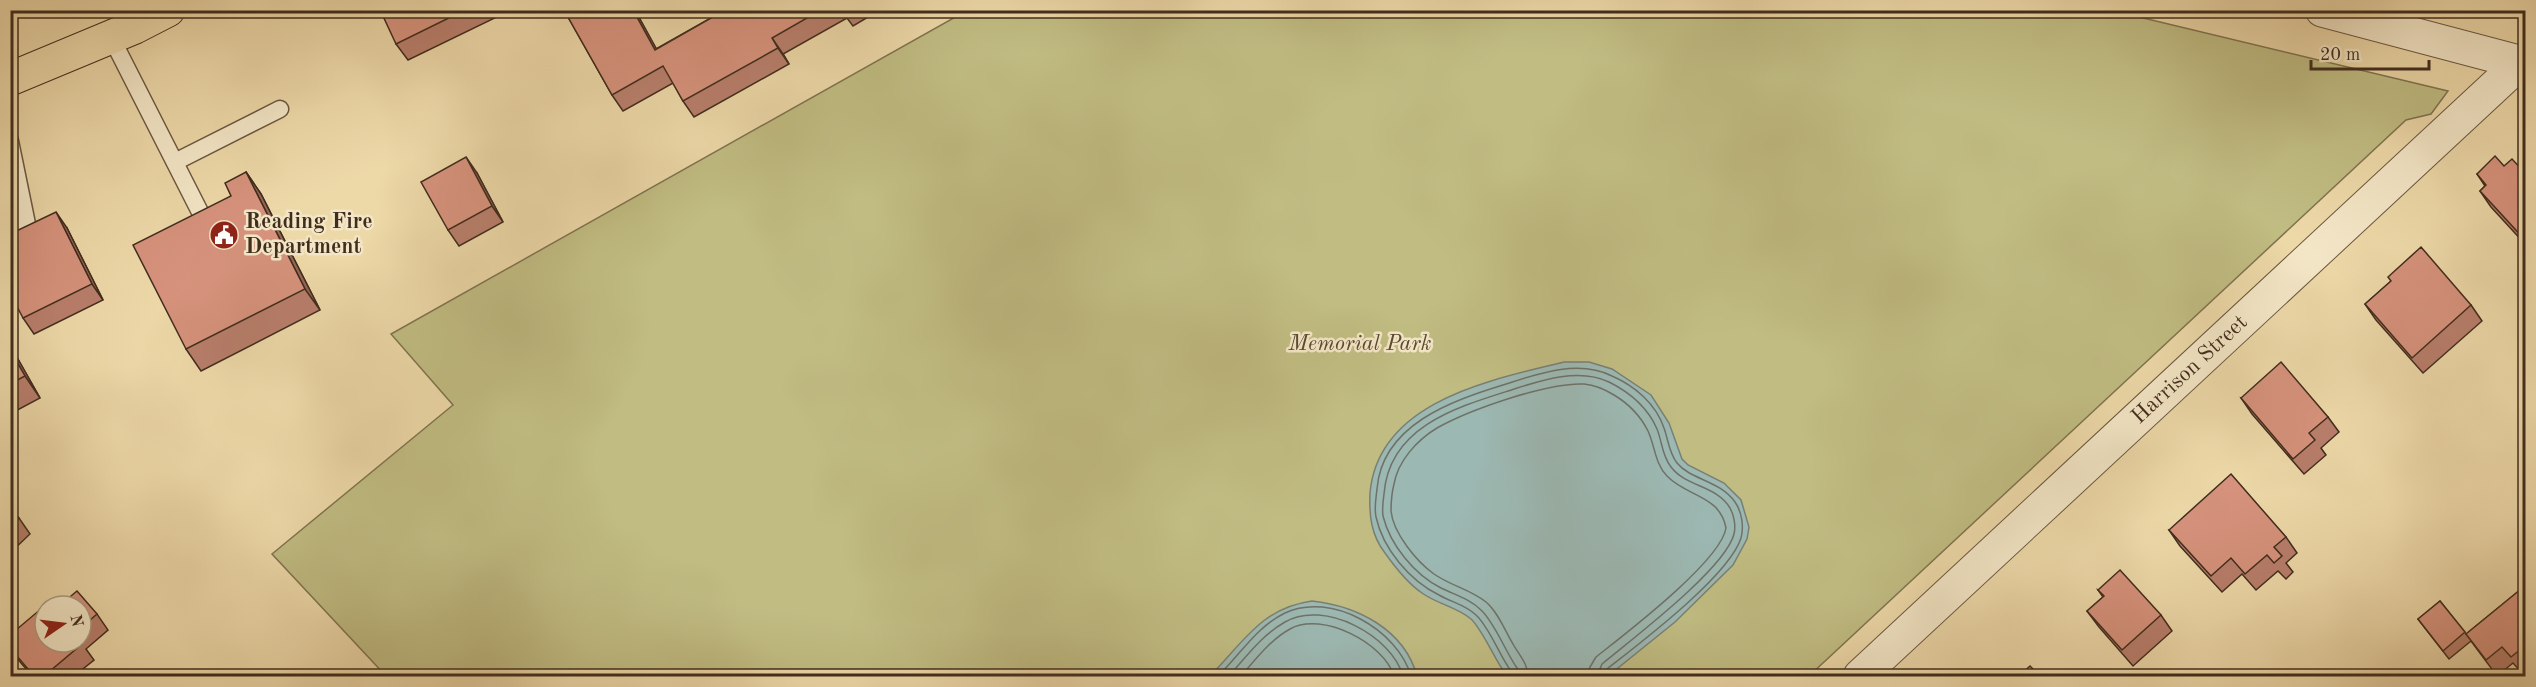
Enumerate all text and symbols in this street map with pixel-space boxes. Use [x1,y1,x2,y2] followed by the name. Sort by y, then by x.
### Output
[2311,33,2430,71] scale bar
[2320,46,2360,64] text: 20 m
[245,211,373,258] place label: Reading Fire Department
[208,219,240,251] public building icon: Reading Fire Department
[2128,311,2252,429] street label: Harrison Street
[1287,333,1432,355] park label: Memorial Park
[33,594,93,654] north arrow
[66,613,85,629] text: N

